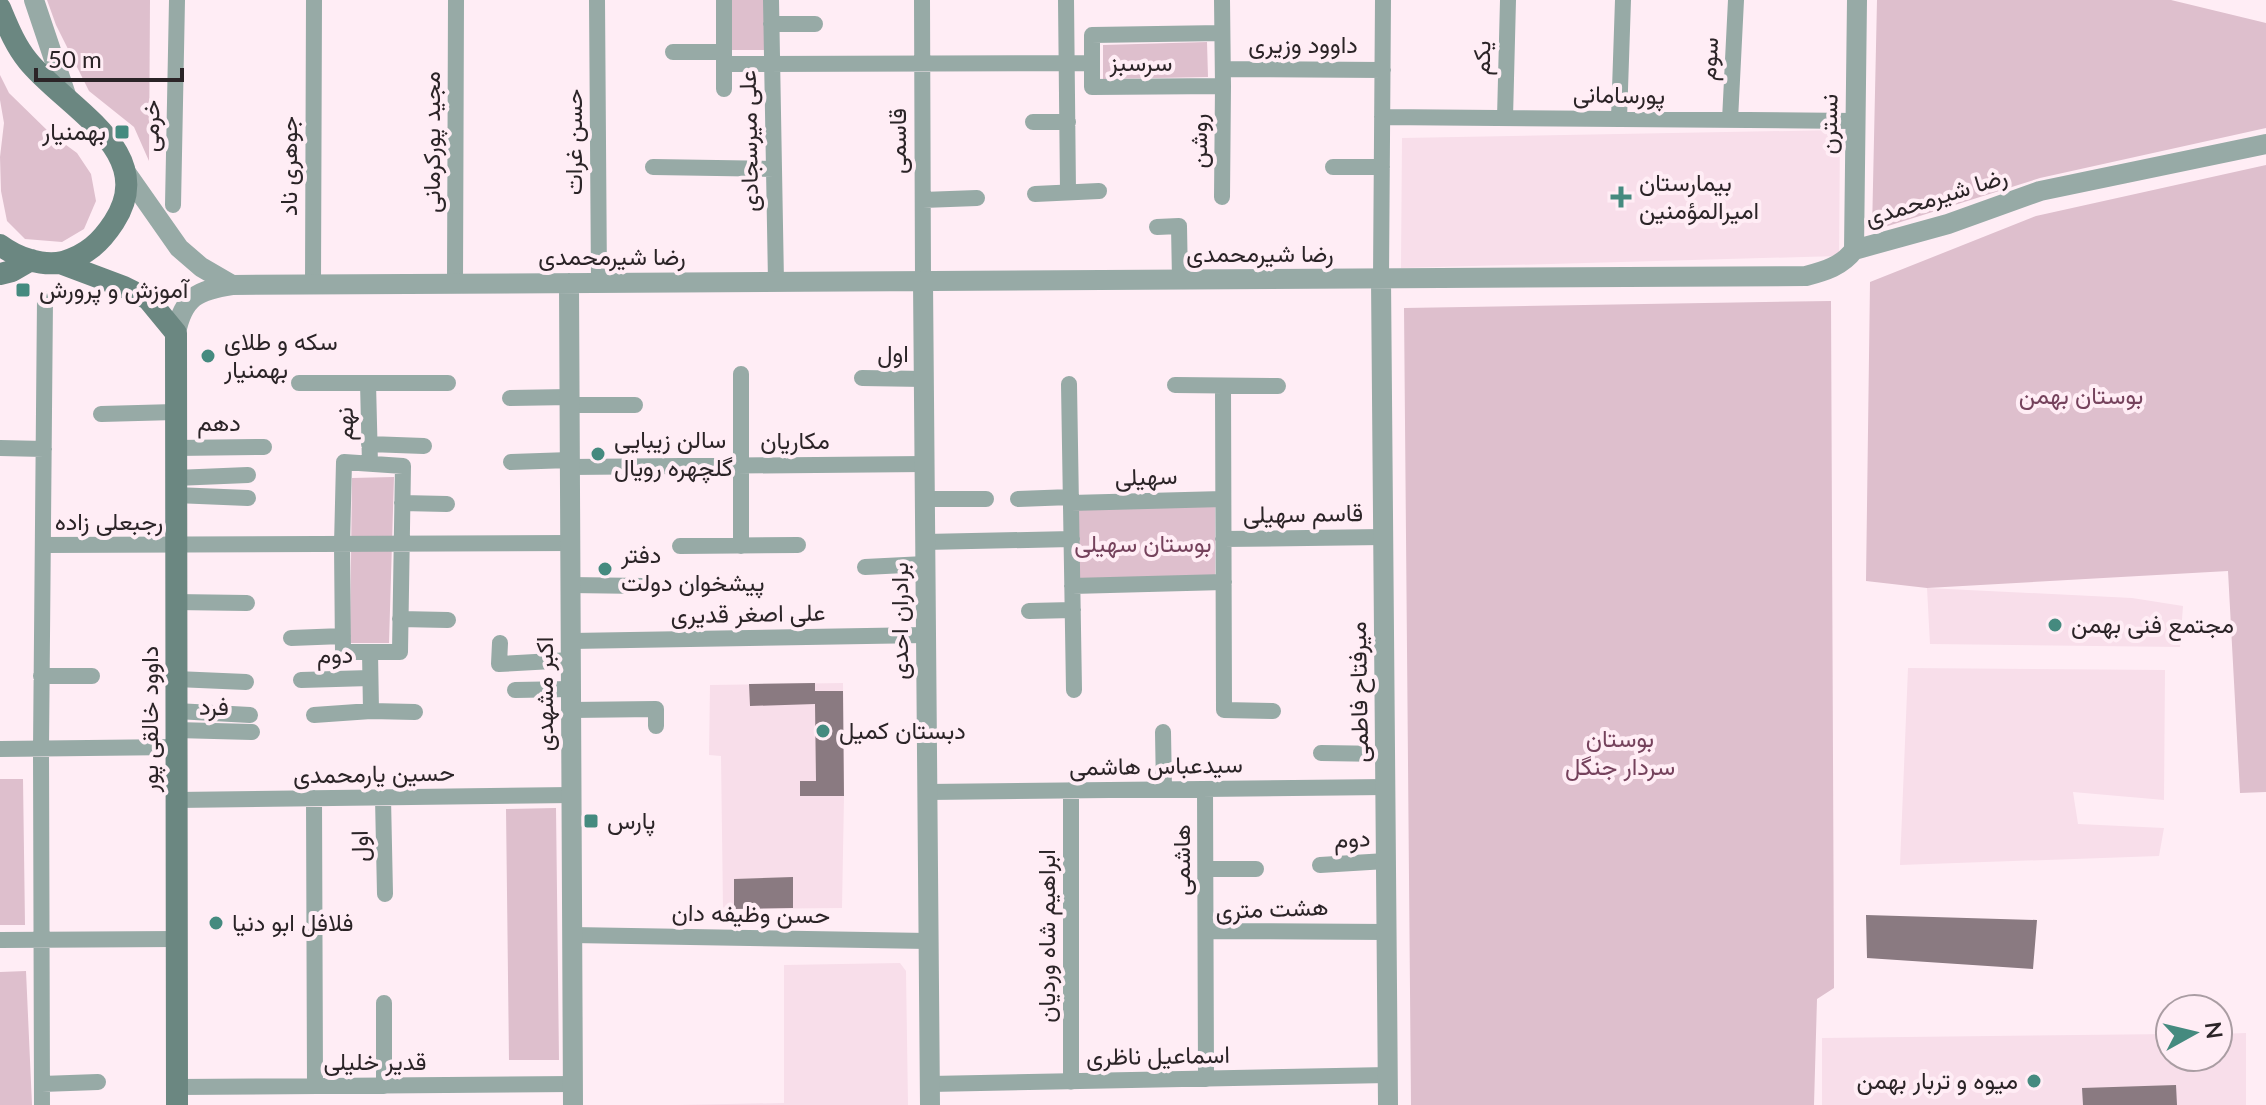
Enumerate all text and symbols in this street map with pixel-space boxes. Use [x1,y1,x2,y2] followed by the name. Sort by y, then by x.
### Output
[1248,29,1358,60] street label: داوود وزیری
[36,32,182,82] scale bar
[1692,36,1726,82] street label: سوم
[1466,40,1498,76] street label: یکم
[48,44,102,73] text: 50 m
[1109,47,1172,78] street label: سرسبز
[732,70,765,212] street label: علی میرسجادی
[416,71,448,213] street label: مجید پورکرمانی
[1572,78,1666,112] street label: پورسامانی
[558,89,589,195] street label: حسن غرات
[1812,93,1845,155] street label: نسترن
[135,100,166,152] street label: خرمی
[882,108,912,174] street label: قاسمی
[1183,114,1214,168] street label: روشن
[41,116,106,147] place label: بهمنیار
[273,116,304,216] street label: جوهری ناد
[113,123,131,141] marker: بهمنیار
[1861,160,2011,233] street label: رضا شیرمحمدی
[1639,167,1759,226] place label: بیمارستان امیرالمؤمنین
[1610,186,1632,208] marker: بیمارستان امیرالمؤمنین
[1186,238,1334,269] street label: رضا شیرمحمدی
[538,241,686,272] street label: رضا شیرمحمدی
[39,274,191,306] place label: آموزش و پرورش
[14,281,32,299] marker: آموزش و پرورش
[223,326,338,385] place label: سکه و طلای بهمنیار
[877,338,909,369] street label: اول
[199,347,217,365] marker: سکه و طلای بهمنیار
[2019,380,2143,411] park label: بوستان بهمن
[197,407,241,439] street label: دهم
[329,407,361,441] street label: نهم
[614,424,733,484] place label: سالن زیبایی گلچهره رویال
[760,425,830,456] street label: مکاریان
[589,445,607,463] marker: سالن زیبایی گلچهره رویال
[1114,460,1178,493] street label: سهیلی
[1243,497,1363,531] street label: قاسم سهیلی
[55,506,163,537] street label: رجبعلی زاده
[1074,528,1212,559] park label: بوستان سهیلی
[620,539,765,599] place label: دفتر پیشخوان دولت
[596,560,614,578] marker: دفتر پیشخوان دولت
[884,562,915,680] street label: برادران احدی
[670,597,826,630] street label: علی اصغر قدیری
[2071,609,2234,642] place label: مجتمع فنی بهمن
[2046,616,2064,634] marker: مجتمع فنی بهمن
[1342,621,1376,763] street label: میرفتاح فاطمی
[529,637,560,751] street label: اکبر مشهدی
[317,639,353,671] street label: دوم
[134,646,166,793] street label: داوود خالقی پور
[199,691,229,722] street label: فرد
[839,715,966,745] place label: دبستان کمیل
[814,722,832,740] marker: دبستان کمیل
[1565,723,1675,782] park label: بوستان سردار جنگل
[1069,748,1243,782] street label: سیدعباس هاشمی
[293,757,455,790] street label: حسین یارمحمدی
[607,805,655,837] place label: پارس
[582,812,600,830] marker: پارس
[1333,822,1371,856] street label: دوم
[1166,824,1196,896] street label: هاشمی
[344,830,375,862] street label: اول
[1031,849,1063,1023] street label: ابراهیم شاه وردیان
[1215,891,1329,926] street label: هشت متری
[671,897,831,930] street label: حسن وظیفه دان
[232,907,353,938] place label: فلافل ابو دنیا
[207,914,225,932] marker: فلافل ابو دنیا
[2154,993,2234,1073] north arrow
[2200,1020,2229,1040] text: N
[1086,1039,1230,1072] street label: اسماعیل ناظری
[323,1046,427,1077] street label: قدیر خلیلی
[1857,1065,2018,1096] place label: میوه و تربار بهمن
[2025,1072,2043,1090] marker: میوه و تربار بهمن

